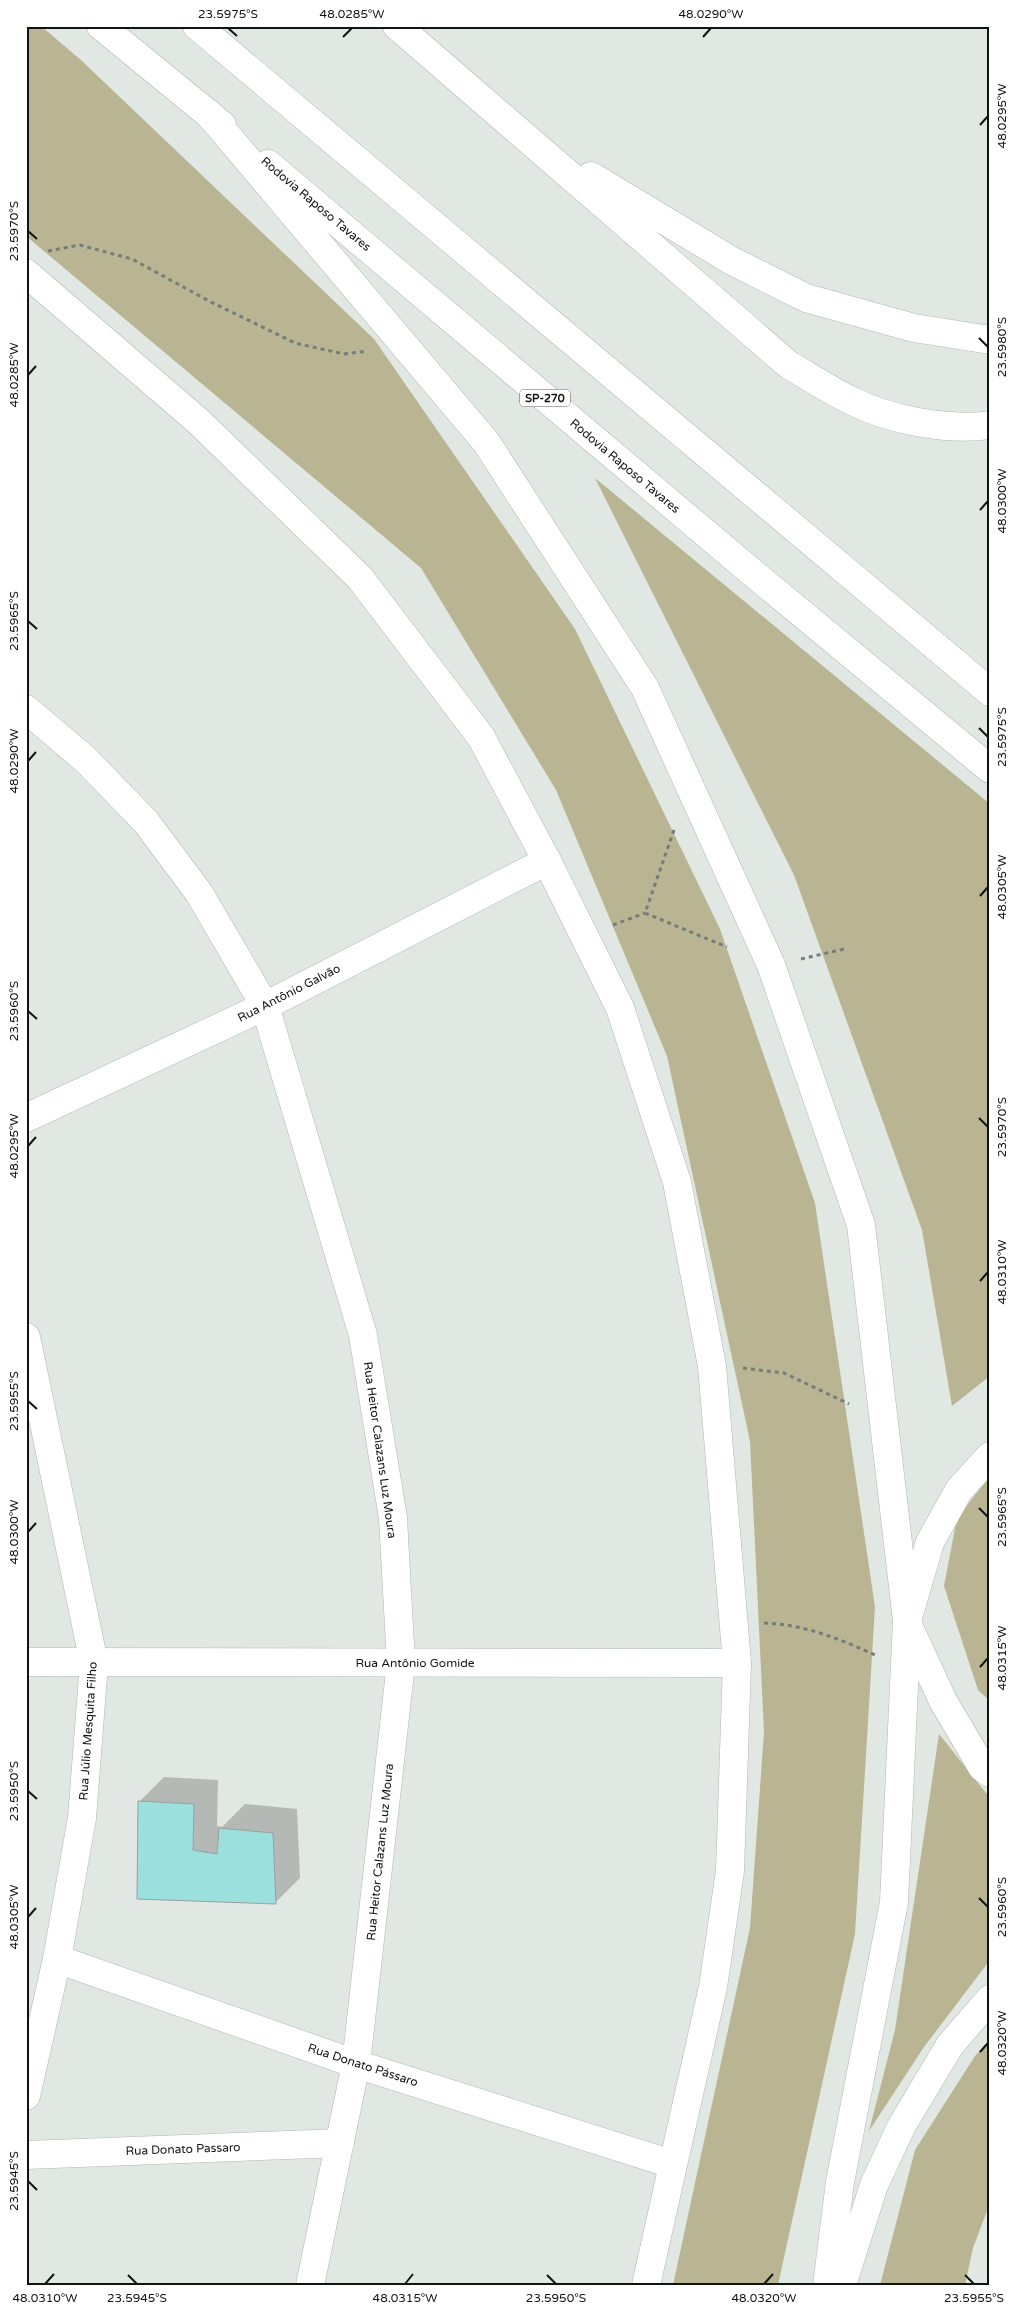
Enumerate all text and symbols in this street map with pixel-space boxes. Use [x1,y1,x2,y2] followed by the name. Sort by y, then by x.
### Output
[198,7,258,21] text: 23.5975°S
[320,7,384,21] text: 48.0285°W
[678,7,744,21] text: 48.0290°W
[995,84,1009,148] text: 48.0295°W
[258,154,374,254] street label: Rodovia Raposo Tavares
[7,201,21,261] text: 23.5970°S
[995,317,1009,377] text: 23.5980°S
[7,343,21,407] text: 48.0285°W
[520,389,570,406] road number: SP-270
[567,416,683,516] street label: Rodovia Raposo Tavares
[995,468,1009,534] text: 48.0300°W
[7,591,21,651] text: 23.5965°S
[995,707,1009,767] text: 23.5975°S
[7,728,21,794] text: 48.0290°W
[995,855,1009,919] text: 48.0305°W
[235,961,343,1025] street label: Rua Antônio Galvão
[7,981,21,1041] text: 23.5960°S
[995,1097,1009,1157] text: 23.5970°S
[7,1114,21,1178] text: 48.0295°W
[995,1239,1009,1305] text: 48.0310°W
[361,1361,399,1539] street label: Rua Heitor Calazans Luz Moura
[7,1371,21,1431] text: 23.5955°S
[995,1487,1009,1547] text: 23.5965°S
[7,1499,21,1565] text: 48.0300°W
[995,1626,1009,1690] text: 48.0315°W
[355,1656,475,1670] street label: Rua Antônio Gomide
[76,1661,100,1801] street label: Rua Júlio Mesquita Filho
[7,1761,21,1821] text: 23.5950°S
[364,1763,396,1941] street label: Rua Heitor Calazans Luz Moura
[995,1877,1009,1937] text: 23.5960°S
[7,1885,21,1949] text: 48.0305°W
[995,2010,1009,2076] text: 48.0320°W
[306,2041,420,2089] street label: Rua Donato Pássaro
[125,2140,241,2158] street label: Rua Donato Passaro
[7,2151,21,2211] text: 23.5945°S
[12,2291,78,2305] text: 48.0310°W
[107,2291,167,2305] text: 23.5945°S
[373,2291,437,2305] text: 48.0315°W
[526,2291,586,2305] text: 23.5950°S
[731,2291,797,2305] text: 48.0320°W
[944,2291,1004,2305] text: 23.5955°S

